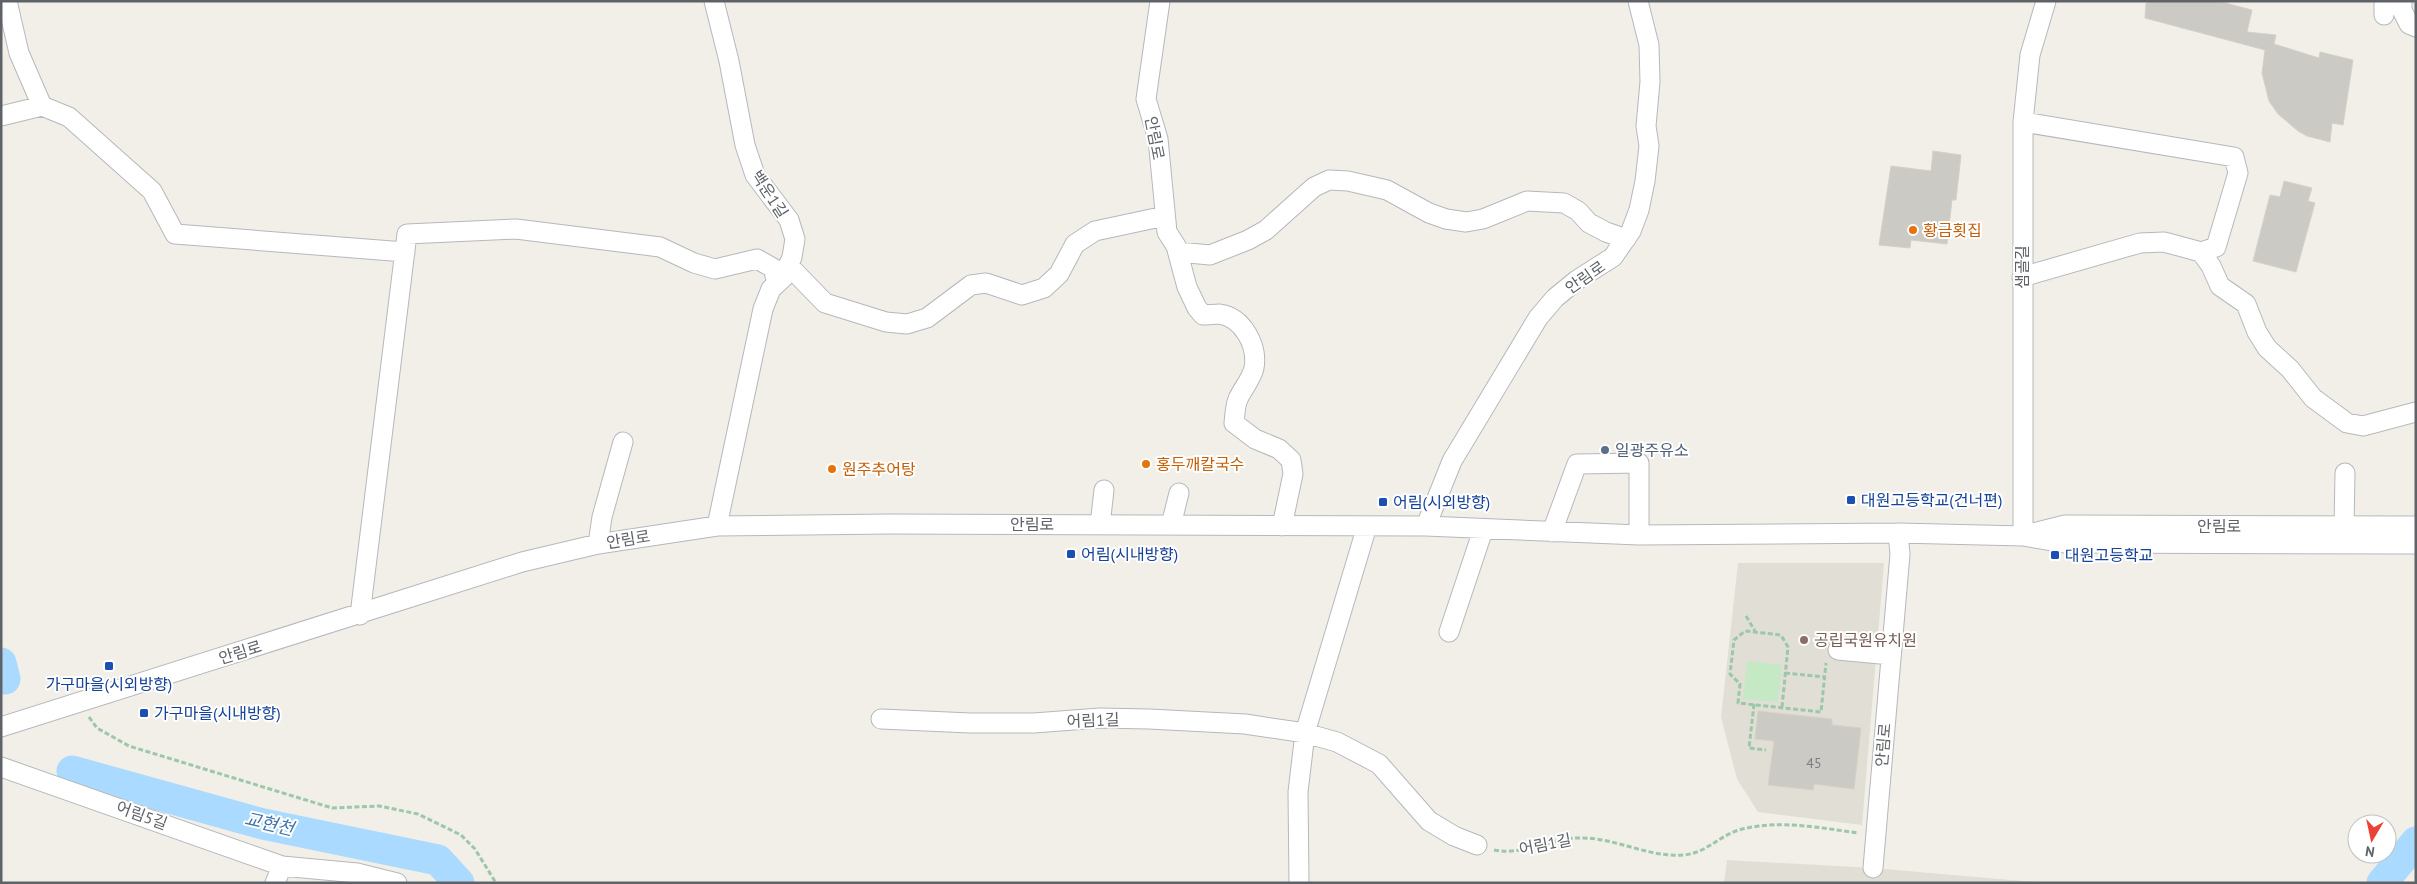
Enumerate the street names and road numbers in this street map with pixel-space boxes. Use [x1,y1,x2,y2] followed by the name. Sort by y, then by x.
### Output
[1141,114,1169,162] street label: 안림로
[747,166,793,222] street label: 백운1길
[2012,245,2032,289] street label: 샘골길
[1561,256,1609,298] street label: 안림로
[1010,514,1054,534] street label: 안림로
[2197,516,2241,536] street label: 안림로
[605,526,652,552] street label: 안림로
[216,636,264,668] street label: 안림로
[1066,709,1120,731] street label: 어림1길
[1871,722,1895,768] street label: 안림로
[114,797,170,833] street label: 어림5길
[1517,829,1573,859] street label: 어림1길

